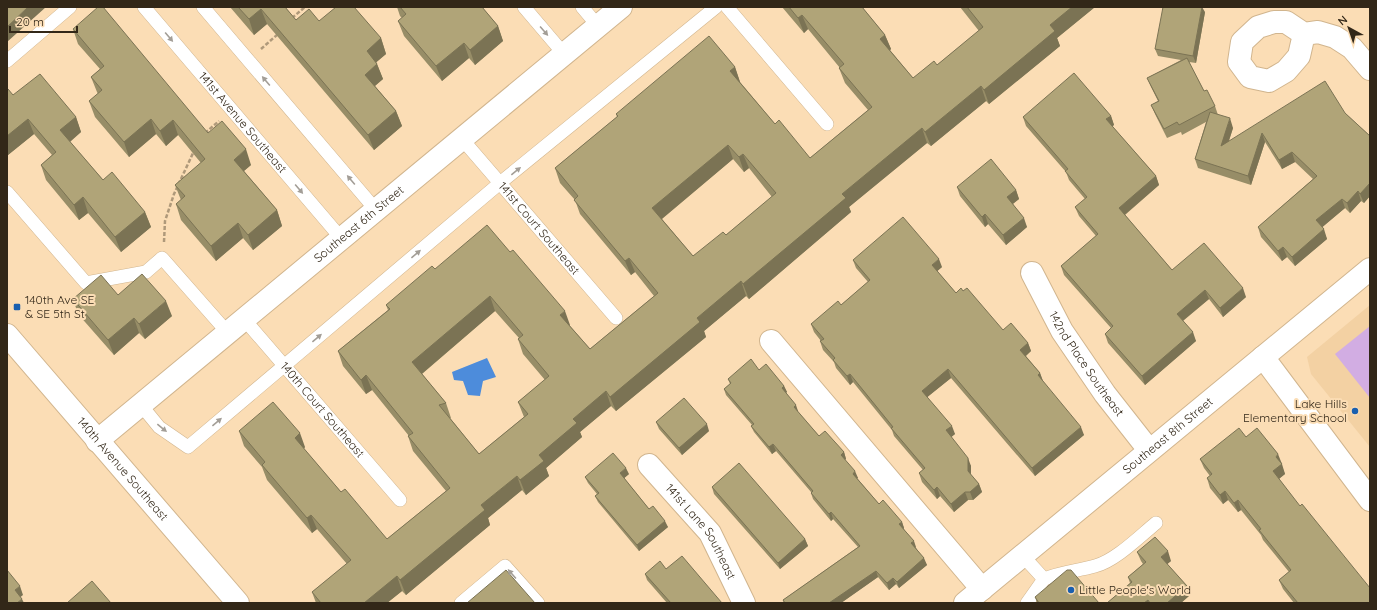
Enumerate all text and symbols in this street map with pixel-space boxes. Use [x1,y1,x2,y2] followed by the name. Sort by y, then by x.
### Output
[10,8,77,34] scale bar
[1329,8,1369,48] north arrow
[1335,12,1350,28] text: N
[16,14,44,29] text: 20 m
[539,26,548,35] one-way arrow
[165,31,174,42] one-way arrow
[196,69,290,176] street label: 141st Avenue Southeast
[262,76,271,86] one-way arrow
[510,166,521,175] one-way arrow
[346,175,355,185] one-way arrow
[495,179,583,278] street label: 141st Court Southeast
[310,182,407,265] street label: Southeast 6th Street
[295,184,304,194] one-way arrow
[411,250,421,259] one-way arrow
[25,292,94,321] place label: 140th Ave SE & SE 5th St
[12,302,22,312] marker: 140th Ave SE & SE 5th St
[1046,308,1128,419] street label: 142nd Place Southeast
[311,333,322,342] one-way arrow
[277,359,368,460] street label: 140th Court Southeast
[1119,394,1216,477] street label: Southeast 8th Street
[1243,396,1347,425] place label: Lake Hills Elementary School
[1350,406,1360,416] marker: Lake Hills Elementary School
[74,414,172,524] street label: 140th Avenue Southeast
[212,417,223,426] one-way arrow
[157,424,168,433] one-way arrow
[662,480,739,582] street label: 141st Lane Southeast
[508,569,517,578] one-way arrow
[1079,582,1191,597] place label: Little People's World
[1066,585,1076,595] marker: Little People's World

